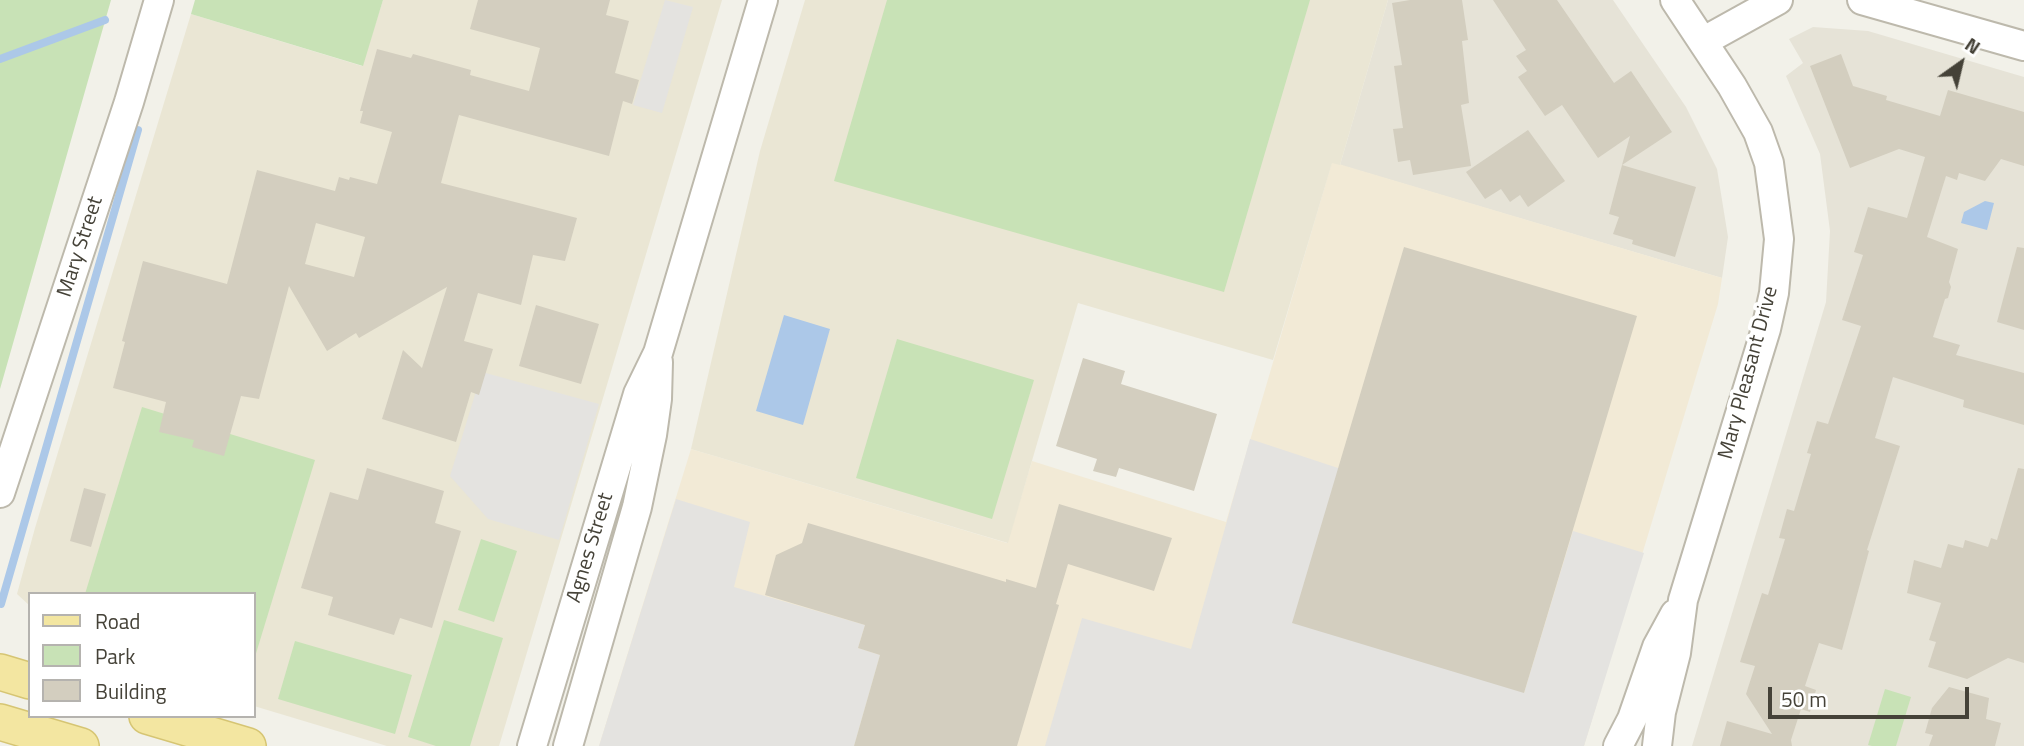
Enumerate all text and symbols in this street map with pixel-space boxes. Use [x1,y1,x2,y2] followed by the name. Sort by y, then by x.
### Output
[1926,28,1996,98] north arrow
[1959,29,1987,61] text: N
[53,193,109,301] street label: Mary Street
[1714,284,1784,462] street label: Mary Pleasant Drive
[562,490,620,606] street label: Agnes Street
[28,592,256,718] legend
[95,605,140,637] text: Road
[95,640,135,672] text: Park
[1772,672,1973,716] scale bar
[95,675,166,707] text: Building
[1781,683,1827,715] text: 50 m

